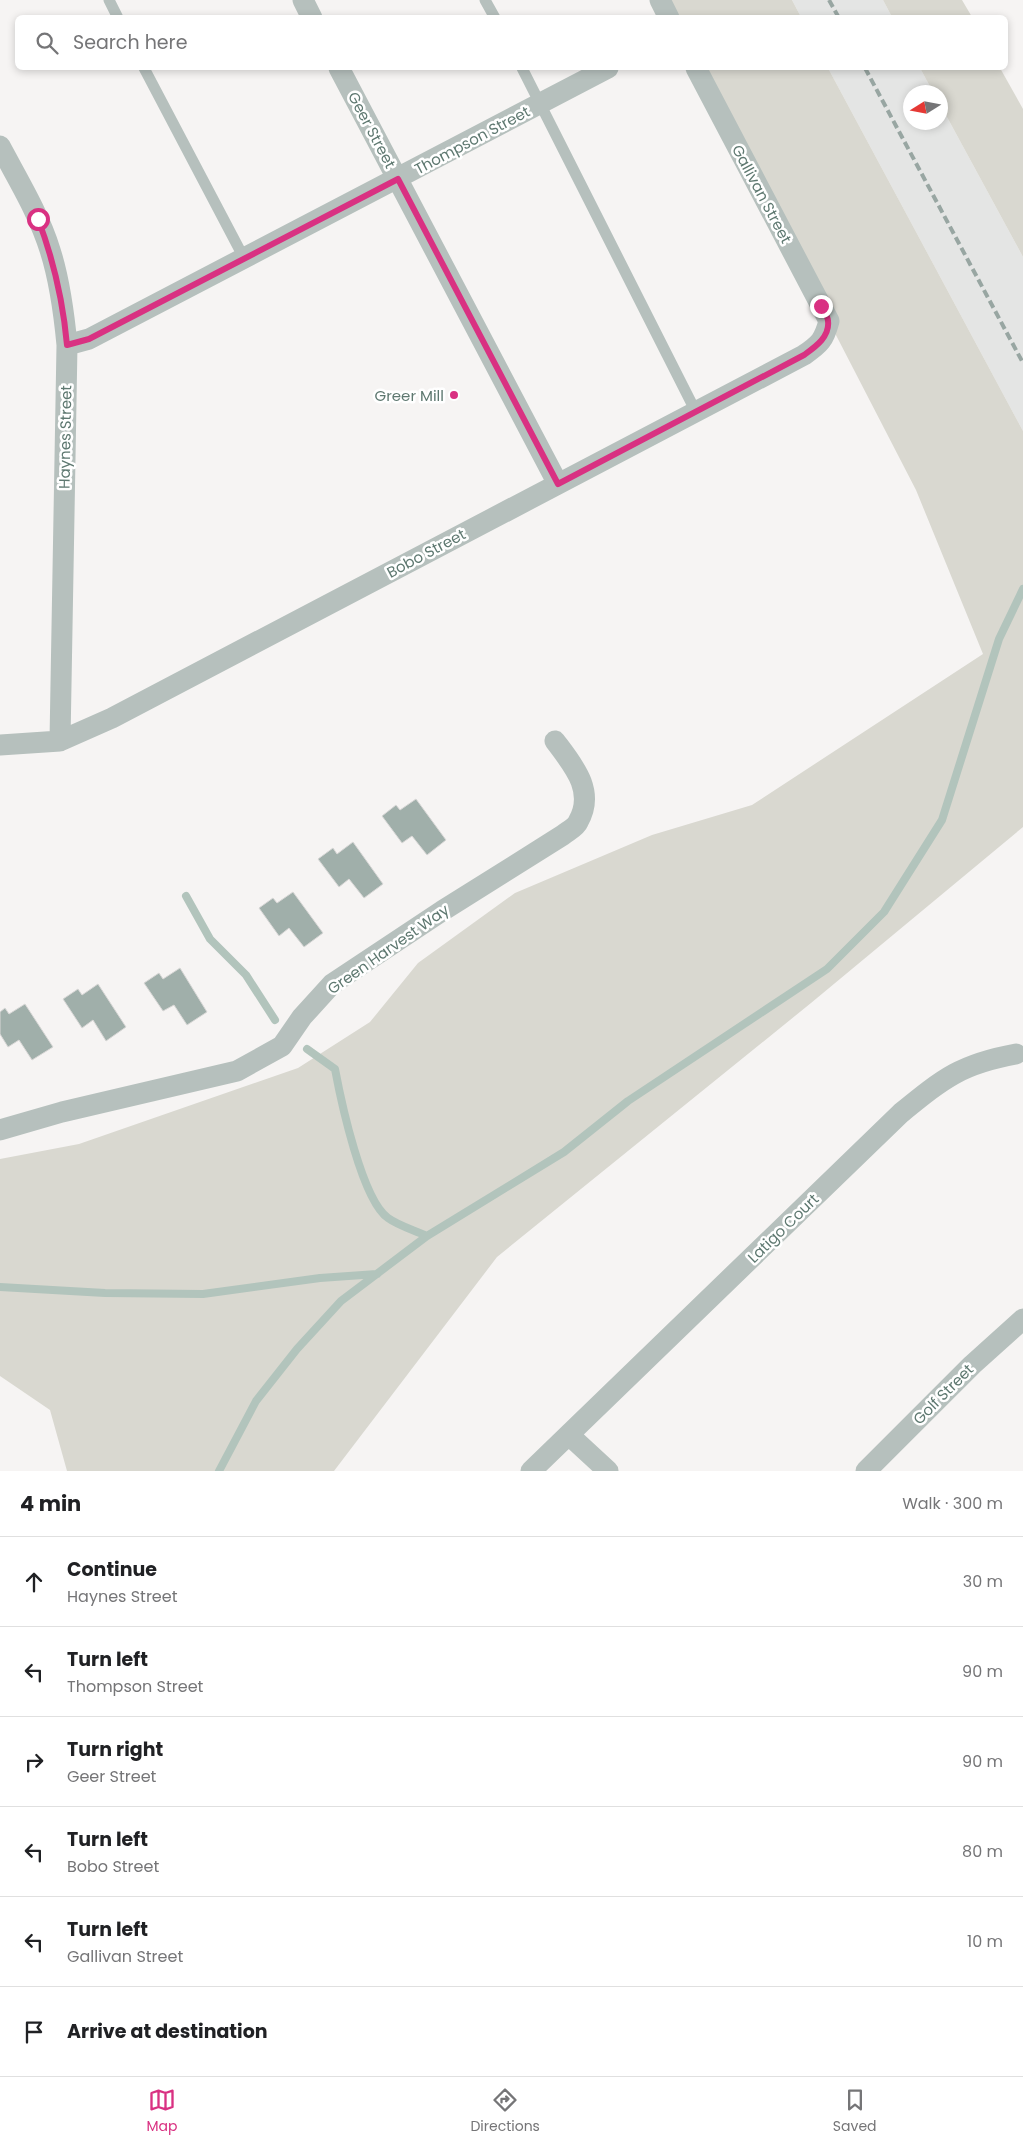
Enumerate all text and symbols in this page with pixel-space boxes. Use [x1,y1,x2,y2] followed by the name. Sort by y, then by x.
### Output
[15,15,1008,70] search box
[33,29,61,57] icon: search
[73,29,187,56] text: Search here
[903,85,948,130] north arrow
[343,88,401,172] street label: Geer Street
[411,101,533,179] street label: Thompson Street
[727,141,797,247] street label: Gallivan Street
[27,208,50,231] route start
[810,295,833,318] route end
[54,385,76,489] street label: Haynes Street
[375,385,444,406] place label: Greer Mill
[448,389,460,401] marker: Greer Mill
[383,523,469,583] street label: Bobo Street
[323,899,453,999] street label: Green Harvest Way
[743,1189,823,1267] street label: Latigo Court
[908,1359,978,1429] street label: Golf Street
[20,1489,81,1518] text: 4 min
[902,1492,1003,1515] text: Walk · 300 m
[67,1556,157,1583] text: Continue
[20,1568,48,1596] icon: ahead
[963,1570,1003,1593] text: 30 m
[67,1585,178,1608] text: Haynes Street
[67,1646,148,1673] text: Turn left
[20,1658,48,1686] icon: left
[962,1660,1003,1683] text: 90 m
[67,1675,203,1698] text: Thompson Street
[67,1736,163,1763] text: Turn right
[20,1748,48,1776] icon: right
[962,1750,1003,1773] text: 90 m
[67,1765,156,1788] text: Geer Street
[67,1826,148,1853] text: Turn left
[20,1838,48,1866] icon: left
[962,1840,1003,1863] text: 80 m
[67,1855,159,1878] text: Bobo Street
[67,1916,148,1943] text: Turn left
[20,1928,48,1956] icon: left
[967,1930,1003,1953] text: 10 m
[67,1945,183,1968] text: Gallivan Street
[20,2018,48,2046] icon: arrive
[67,2018,268,2045] text: Arrive at destination
[146,2086,177,2137] tab: Map
[470,2086,540,2137] tab: Directions
[833,2086,877,2137] tab: Saved

